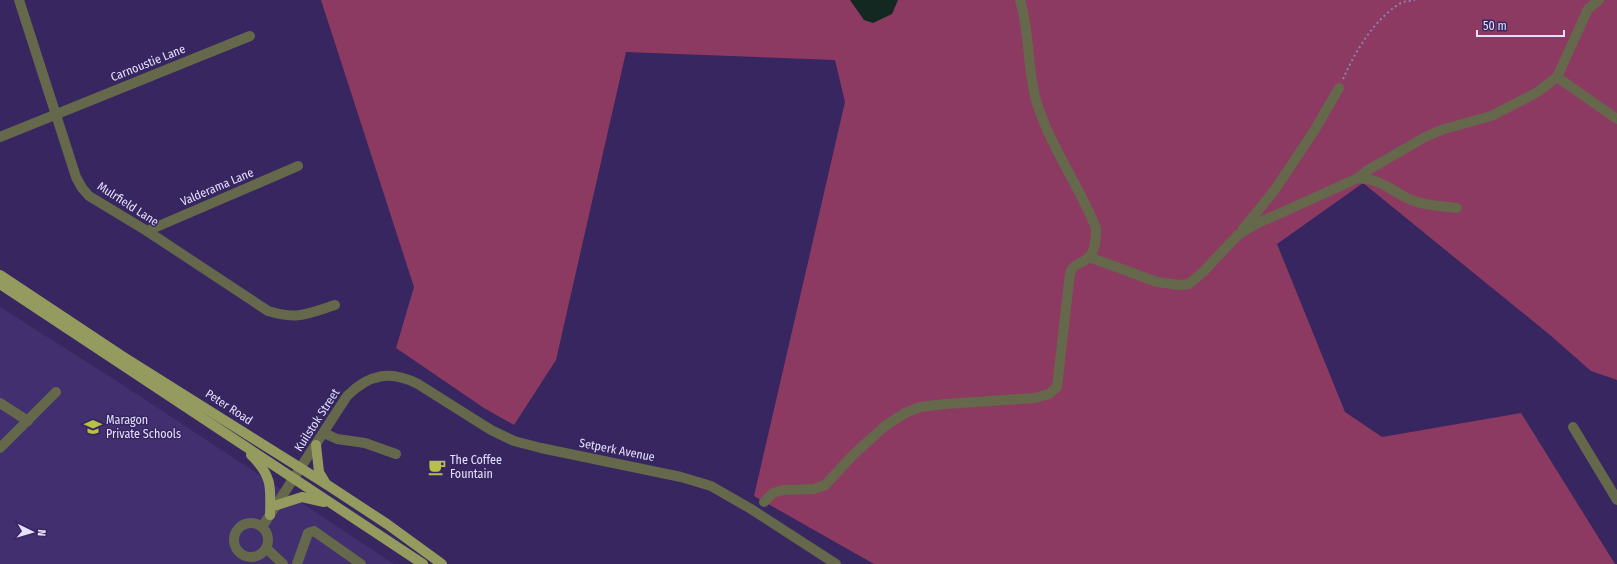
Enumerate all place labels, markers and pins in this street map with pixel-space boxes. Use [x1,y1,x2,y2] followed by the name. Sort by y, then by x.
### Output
[106,413,181,441] place label: Maragon Private Schools
[83,417,103,437] school or university icon: Maragon Private Schools
[450,453,502,481] place label: The Coffee Fountain
[427,457,447,477] cafe icon: The Coffee Fountain

